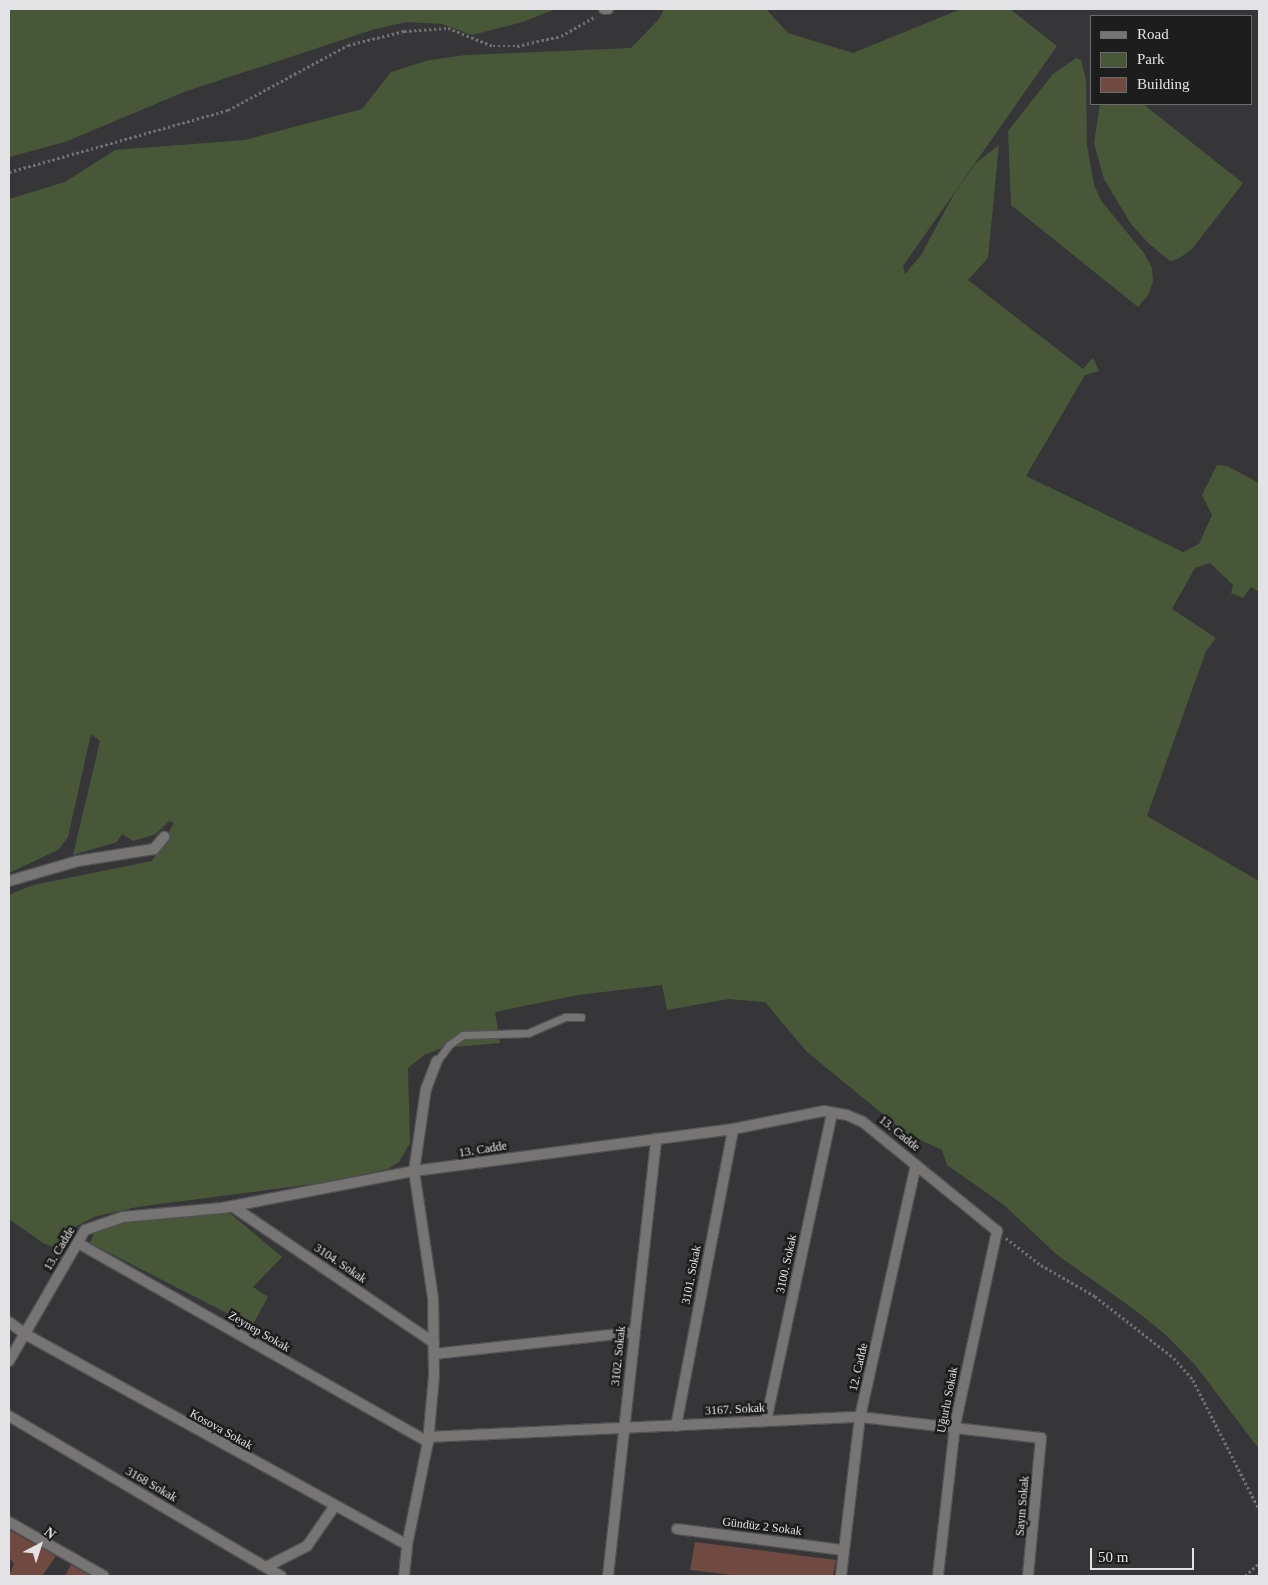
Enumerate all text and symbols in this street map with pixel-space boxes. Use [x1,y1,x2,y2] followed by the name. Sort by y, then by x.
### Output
[1090,15,1253,105] legend
[1137,26,1169,42] text: Road
[1137,51,1165,67] text: Park
[1137,76,1190,92] text: Building
[876,1113,922,1155] street label: 13. Cadde
[458,1139,508,1161] street label: 13. Cadde
[41,1224,79,1274] street label: 13. Cadde
[774,1233,800,1295] street label: 3100. Sokak
[311,1241,369,1287] street label: 3104. Sokak
[679,1244,705,1306] street label: 3101. Sokak
[226,1309,292,1355] street label: Zeynep Sokak
[609,1325,629,1387] street label: 3102. Sokak
[847,1342,871,1392] street label: 12. Cadde
[935,1366,961,1434] street label: Uğurlu Sokak
[705,1401,765,1419] street label: 3167. Sokak
[187,1407,255,1453] street label: Kosova Sokak
[123,1465,179,1505] street label: 3168 Sokak
[1013,1475,1033,1537] street label: Sayın Sokak
[721,1515,803,1539] street label: Gündüz 2 Sokak
[15,1520,65,1570] north arrow
[41,1524,59,1542] text: N
[1093,1538,1197,1570] scale bar
[1098,1549,1128,1565] text: 50 m

